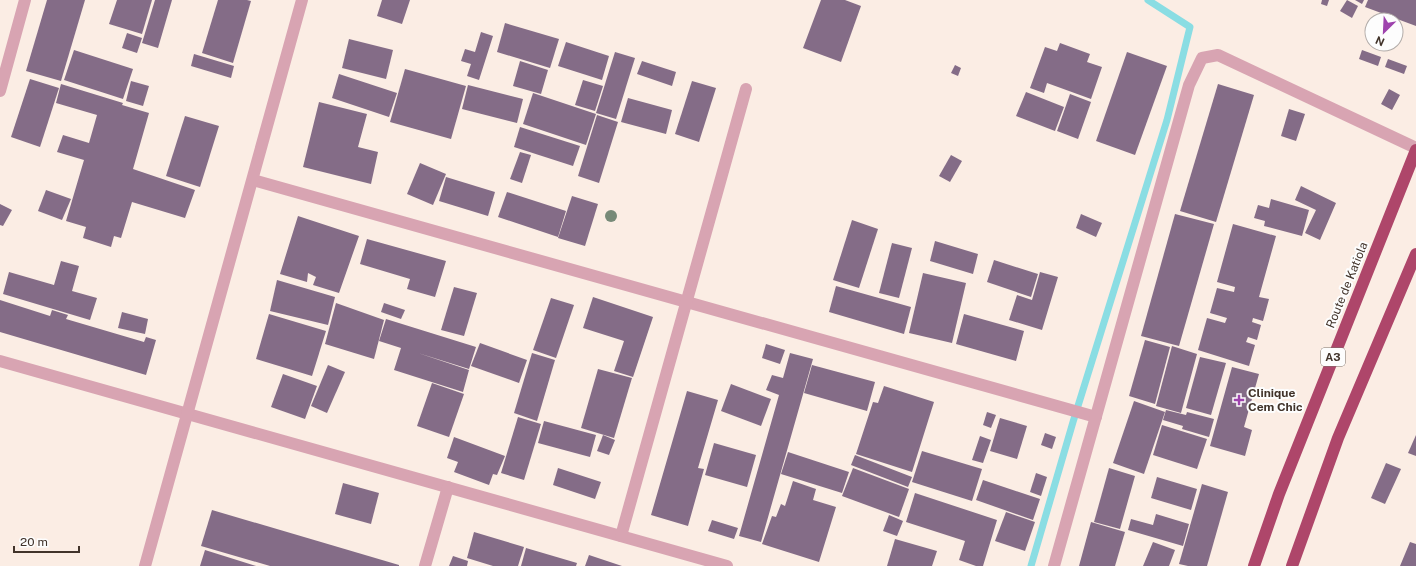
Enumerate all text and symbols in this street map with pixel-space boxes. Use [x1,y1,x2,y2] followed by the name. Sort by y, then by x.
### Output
[1364,12,1404,52] north arrow
[1374,34,1386,48] text: N
[1323,240,1371,330] street label: Route de Katiola
[1321,348,1345,366] road number: A3
[1248,386,1303,414] place label: Clinique Cem Chic
[1233,394,1245,406] marker: Clinique Cem Chic
[14,528,79,554] scale bar
[20,535,48,549] text: 20 m

